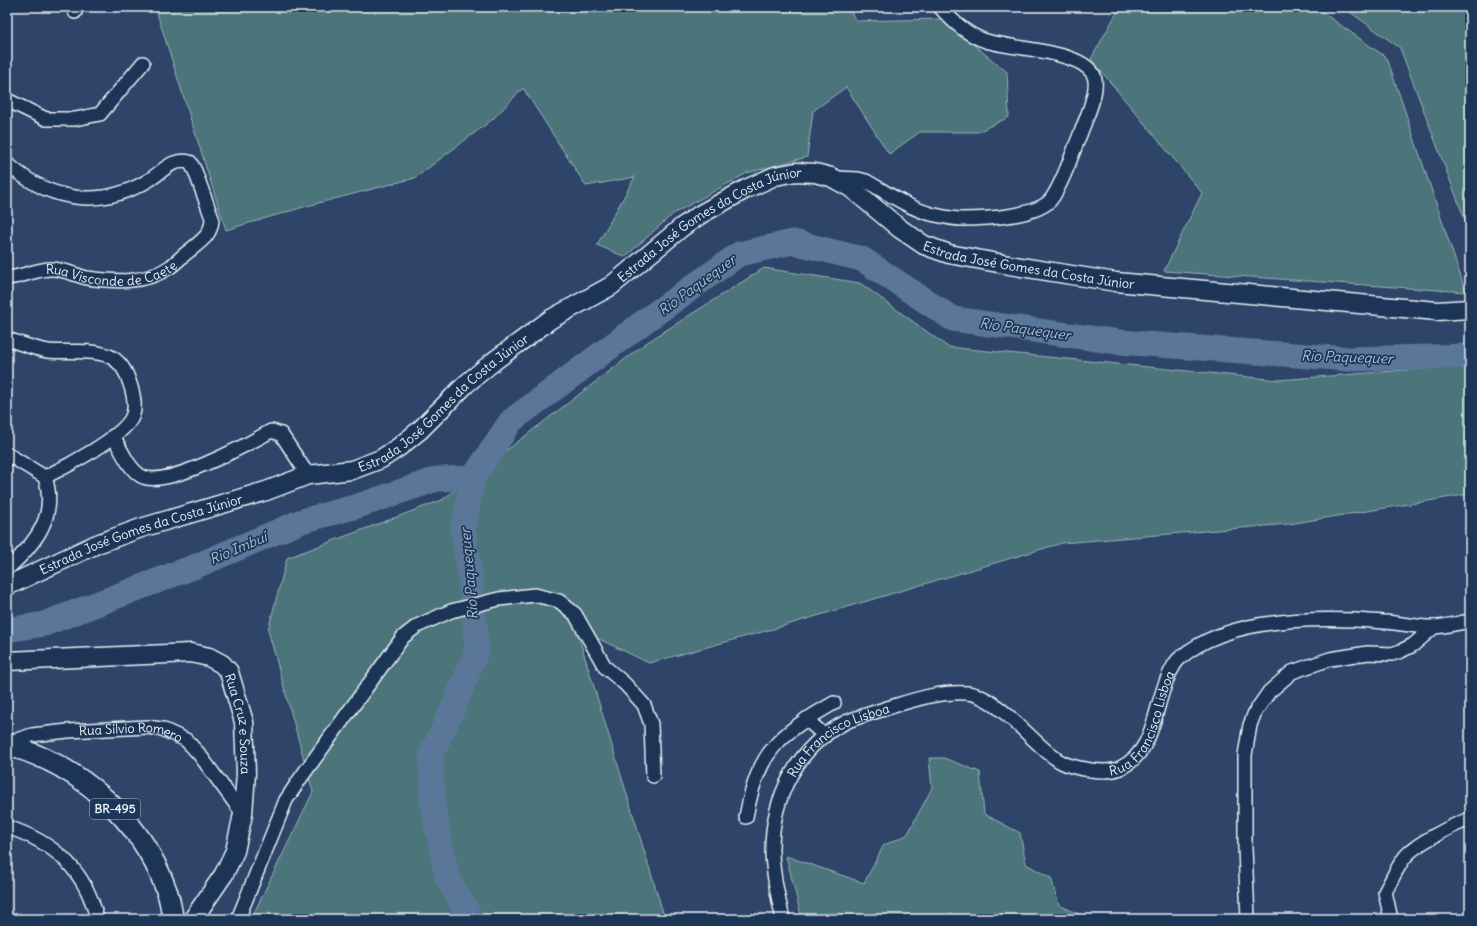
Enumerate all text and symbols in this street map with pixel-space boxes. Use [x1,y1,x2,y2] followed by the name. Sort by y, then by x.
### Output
[614,164,803,286] street label: Estrada José Gomes da Costa Júnior
[921,237,1136,293] street label: Estrada José Gomes da Costa Júnior
[655,249,741,319] water label: Rio Paquequer
[46,257,180,290] street label: Rua Visconde de Caete
[978,314,1074,345] water label: Rio Paquequer
[356,330,533,476] street label: Estrada José Gomes da Costa Júnior
[1301,346,1395,368] water label: Rio Paquequer
[37,490,245,579] street label: Estrada José Gomes da Costa Júnior
[456,525,482,620] water label: Rio Paquequer
[207,527,272,568] water label: Rio Imbuí
[1108,668,1179,780] street label: Rua Francisco Lisboa
[221,671,254,775] street label: Rua Cruz e Souza
[784,700,892,780] street label: Rua Francisco Lisboa
[78,719,185,746] street label: Rua Sílvio Romero
[90,799,140,819] road number: BR-495

